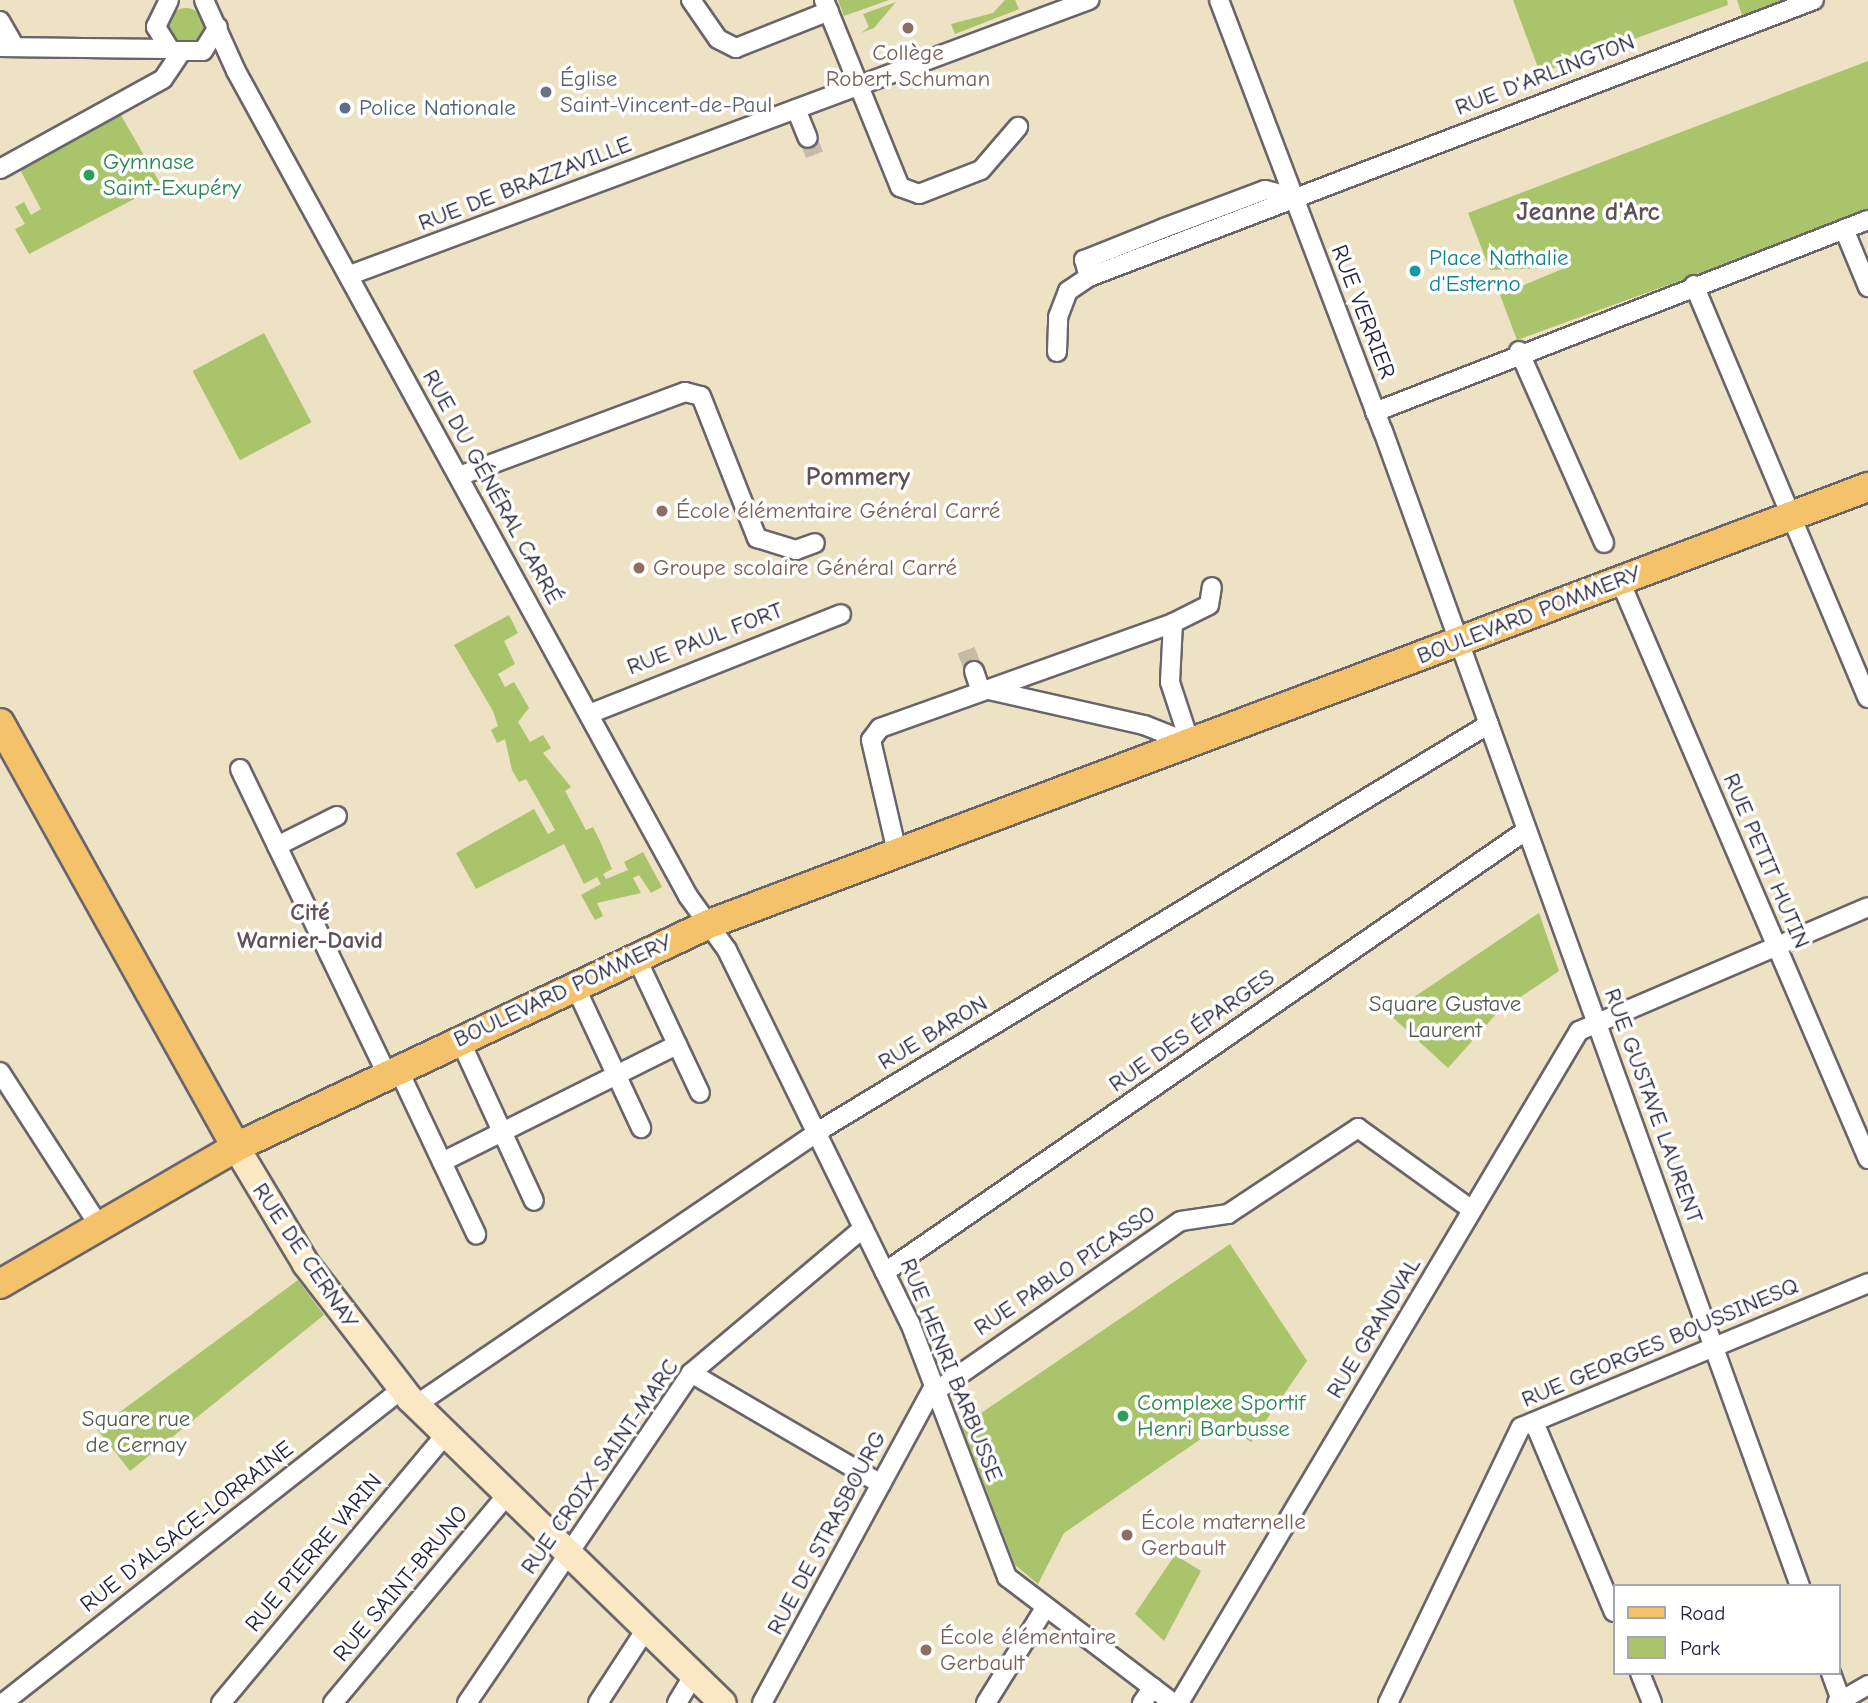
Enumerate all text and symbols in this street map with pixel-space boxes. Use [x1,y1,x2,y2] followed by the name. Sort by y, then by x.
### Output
[900,20,916,36] marker: Collège Robert Schuman
[1451,28,1639,122] street label: RUE D'ARLINGTON
[826,39,990,93] place label: Collège Robert Schuman
[560,65,772,119] place label: Église Saint-Vincent-de-Paul
[538,84,554,100] marker: Église Saint-Vincent-de-Paul
[359,94,516,122] place label: Police Nationale
[337,100,353,116] marker: Police Nationale
[415,131,635,237] street label: RUE DE BRAZZAVILLE
[103,148,241,202] place label: Gymnase Saint-Exupéry
[81,167,97,183] marker: Gymnase Saint-Exupéry
[1516,197,1660,229] district label: Jeanne d'Arc
[1325,241,1401,383] street label: RUE VERRIER
[1429,244,1569,298] place label: Place Nathalie d'Esterno
[1407,263,1423,279] marker: Place Nathalie d'Esterno
[416,365,568,609] street label: RUE DU GÉNÉRAL CARRÉ
[806,462,910,494] district label: Pommery
[676,497,1000,525] place label: École élémentaire Général Carré
[654,503,670,519] marker: École élémentaire Général Carré
[653,554,957,582] place label: Groupe scolaire Général Carré
[631,560,647,576] marker: Groupe scolaire Général Carré
[1413,560,1645,670] street label: BOULEVARD POMMERY
[623,597,787,681] street label: RUE PAUL FORT
[1717,769,1815,953] street label: RUE PETIT HUTIN
[237,899,383,955] district label: Cité Warnier-David
[449,928,677,1054] street label: BOULEVARD POMMERY
[1104,964,1280,1098] street label: RUE DES ÉPARGES
[1598,985,1708,1227] street label: RUE GUSTAVE LAURENT
[873,990,993,1076] street label: RUE BARON
[1369,990,1521,1044] park label: Square Gustave Laurent
[246,1178,364,1334] street label: RUE DE CERNAY
[969,1200,1161,1342] street label: RUE PABLO PICASSO
[1321,1252,1427,1404] street label: RUE GRANDVAL
[894,1255,1008,1485] street label: RUE HENRI BARBUSSE
[1518,1272,1802,1414] street label: RUE GEORGES BOUSSINESQ
[515,1354,685,1580] street label: RUE CROIX SAINT-MARC
[1137,1389,1305,1443] place label: Complexe Sportif Henri Barbusse
[82,1405,190,1459] park label: Square rue de Cernay
[1115,1408,1131,1424] marker: Complexe Sportif Henri Barbusse
[762,1426,892,1640] street label: RUE DE STRASBOURG
[75,1435,299,1619] street label: RUE D'ALSACE-LORRAINE
[240,1468,388,1638] street label: RUE PIERRE VARIN
[328,1501,474,1667] street label: RUE SAINT-BRUNO
[1141,1508,1306,1562] place label: École maternelle Gerbault
[1119,1527,1135,1543] marker: École maternelle Gerbault
[1612,1584,1840,1675] legend
[1680,1601,1725,1625] text: Road
[940,1623,1116,1677] place label: École élémentaire Gerbault
[1680,1636,1720,1660] text: Park
[918,1642,934,1658] marker: École élémentaire Gerbault

